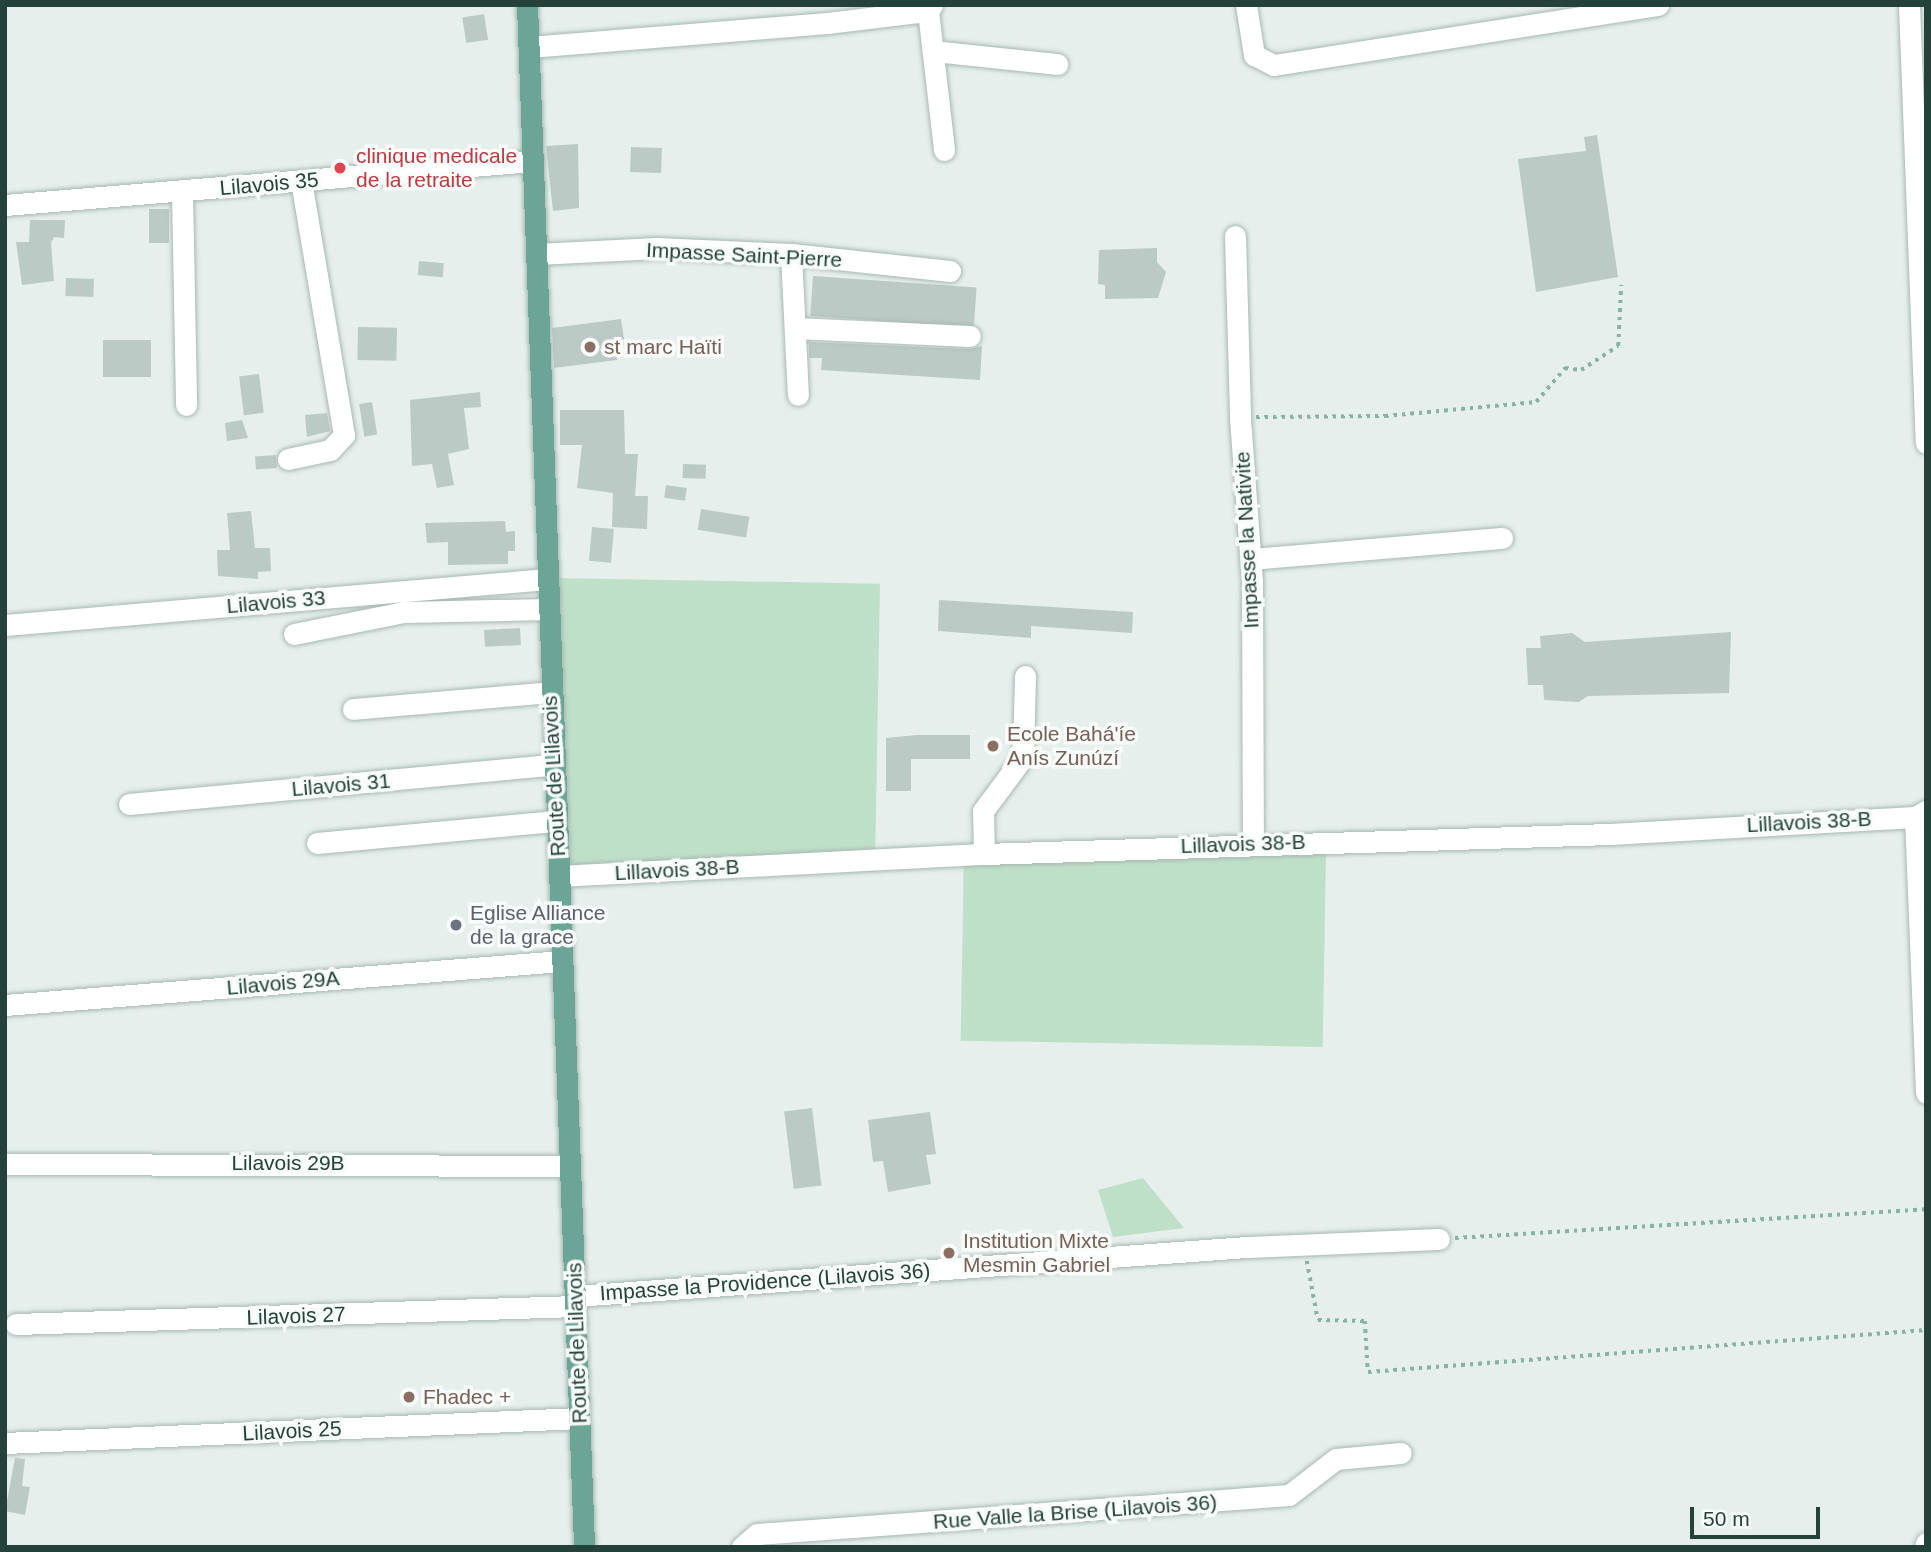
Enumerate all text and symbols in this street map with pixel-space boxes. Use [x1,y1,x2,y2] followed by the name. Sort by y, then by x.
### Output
[356,143,517,193] place label: clinique medicale de la retraite
[330,158,350,178] marker: clinique medicale de la retraite
[218,167,320,201] street label: Lilavois 35
[645,237,843,273] street label: Impasse Saint-Pierre
[604,334,722,360] place label: st marc Haïti
[582,339,598,355] marker: st marc Haïti
[1230,451,1264,629] street label: Impasse la Nativite
[225,585,327,619] street label: Lilavois 33
[537,695,571,857] street label: Route de Lilavois
[1007,721,1136,771] place label: Ecole Bahá'íe Anís Zunúzí
[985,738,1001,754] marker: Ecole Bahá'íe Anís Zunúzí
[290,768,392,802] street label: Lilavois 31
[1746,806,1872,838] street label: Lillavois 38-B
[1180,829,1306,859] street label: Lillavois 38-B
[614,854,740,886] street label: Lillavois 38-B
[470,900,607,950] place label: Eglise Alliance de la grace
[448,917,464,933] marker: Eglise Alliance de la grace
[226,966,340,1000] street label: Lilavois 29A
[231,1150,345,1176] street label: Lilavois 29B
[963,1228,1110,1278] place label: Institution Mixte Mesmin Gabriel
[941,1245,957,1261] marker: Institution Mixte Mesmin Gabriel
[599,1258,931,1306] street label: Impasse la Providence (Lilavois 36)
[562,1262,592,1424] street label: Route de Lilavois
[246,1302,346,1330] street label: Lilavois 27
[423,1384,511,1410] place label: Fhadec +
[401,1389,417,1405] marker: Fhadec +
[242,1416,342,1446] street label: Lilavois 25
[932,1490,1218,1534] street label: Rue Valle la Brise (Lilavois 36)
[1693,1492,1822,1536] scale bar
[1703,1507,1750,1530] text: 50 m

